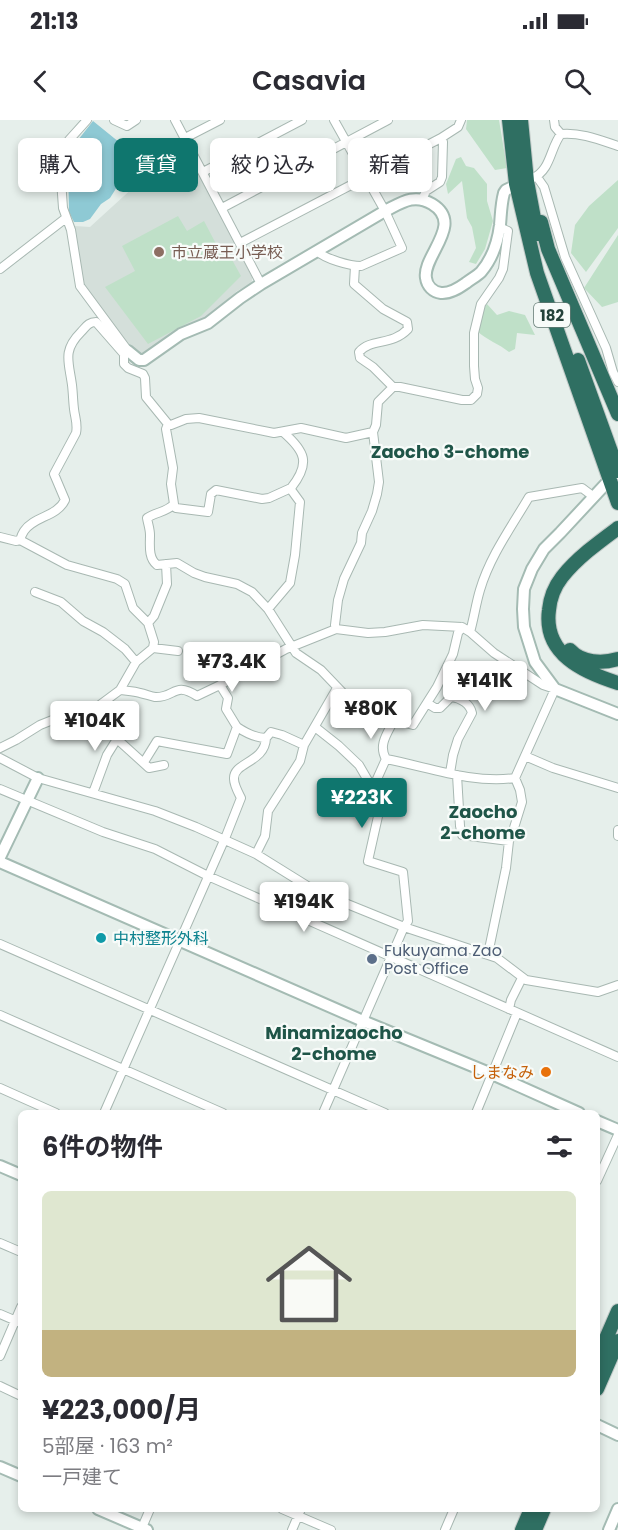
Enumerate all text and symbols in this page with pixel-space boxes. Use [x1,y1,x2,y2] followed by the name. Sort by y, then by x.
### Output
[30,6,79,37] text: 21:13
[252,62,366,99] text: Casavia
[24,65,57,98] icon: back
[561,65,594,98] icon: search
[18,138,102,192] chip: 購入
[114,138,198,192] chip: 賃貸
[210,138,336,192] chip: 絞り込み
[348,138,432,192] chip: 新着
[171,241,283,264] place label: 市立蔵王小学校
[152,245,166,259] marker: 市立蔵王小学校
[534,303,570,327] road number: 182
[371,439,529,464] district label: Zaocho 3-chome
[183,642,281,693] pin: ¥73.4K
[197,647,267,675] text: ¥73.4K
[443,661,527,712] pin: ¥141K
[457,666,513,694] text: ¥141K
[335,689,407,740] pin: ¥80K
[344,694,398,722] text: ¥80K
[53,701,137,752] pin: ¥104K
[64,706,126,734] text: ¥104K
[320,778,404,829] pin: ¥223K
[331,783,393,811] text: ¥223K
[440,799,526,845] district label: Zaocho 2-chome
[262,882,346,933] pin: ¥194K
[274,887,334,915] text: ¥194K
[113,927,209,950] place label: 中村整形外科
[94,931,108,945] marker: 中村整形外科
[384,939,502,980] place label: Fukuyama Zao Post Office
[365,952,379,966] marker: Fukuyama Zao Post Office
[265,1020,403,1066] district label: Minamizaocho 2-chome
[470,1061,534,1084] place label: しまなみ
[539,1065,553,1079] marker: しまなみ
[42,1129,163,1165] text: 6件の物件
[543,1130,576,1163] icon: filters
[255,1230,363,1338] icon: home
[42,1392,201,1428] text: ¥223,000/月
[42,1432,173,1460] text: 5部屋 · 163 m²
[42,1463,122,1491] text: 一戸建て

